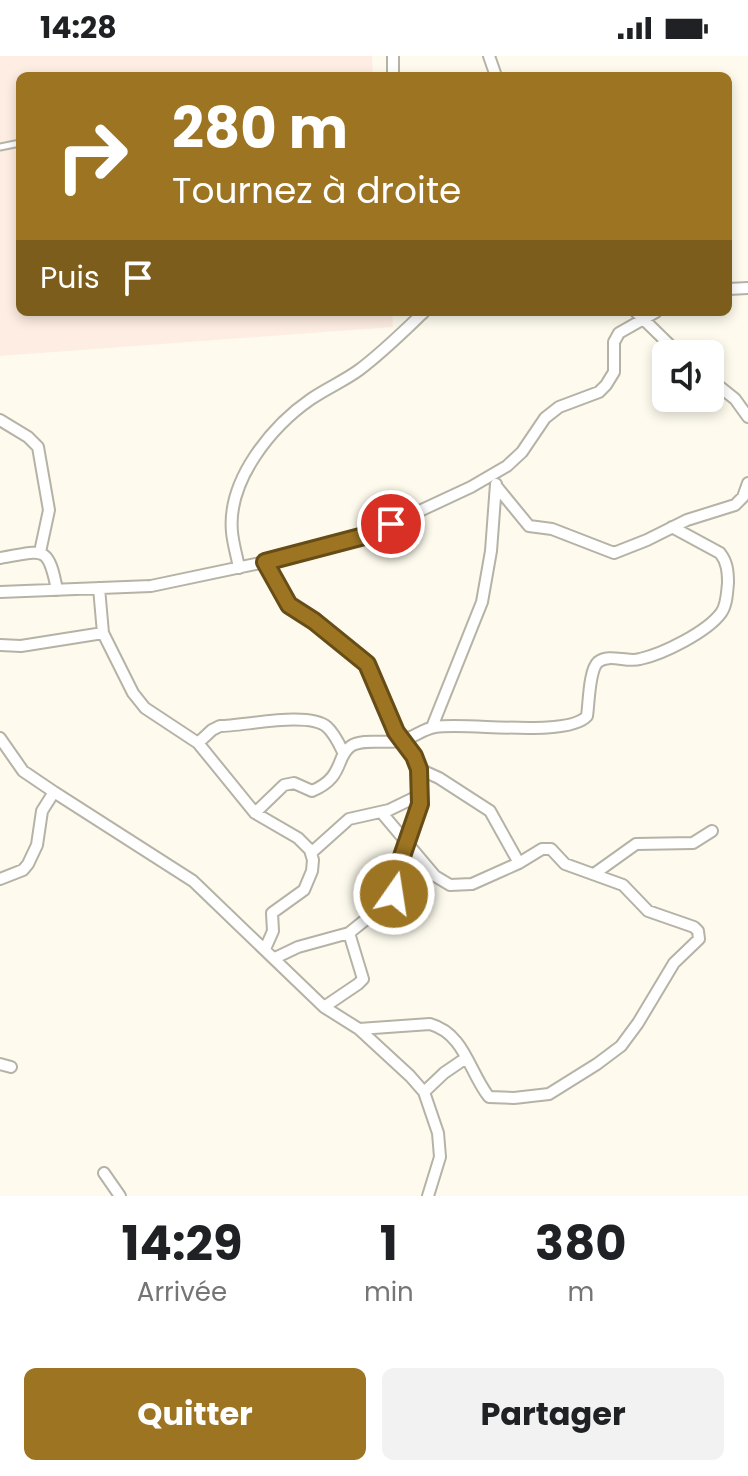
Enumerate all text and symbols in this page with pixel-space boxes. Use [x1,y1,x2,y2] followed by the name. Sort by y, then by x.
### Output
[40,6,117,49] text: 14:28
[172,89,348,168] text: 280 m
[40,104,144,208] icon: right
[172,165,461,216] text: Tournez à droite
[40,256,100,299] text: Puis
[116,256,160,300] icon: arrive
[652,340,724,412] map controls
[652,340,724,412] button: sound
[357,490,425,558] pin
[369,502,413,546] icon: arrive
[352,852,436,936] position arrow
[121,1210,243,1277] text: 14:29
[380,1210,398,1277] text: 1
[535,1210,627,1277] text: 380
[137,1274,227,1310] text: Arrivée
[364,1274,414,1310] text: min
[567,1274,594,1310] text: m
[24,1368,366,1460] button: Quitter
[382,1368,724,1460] button: Partager

